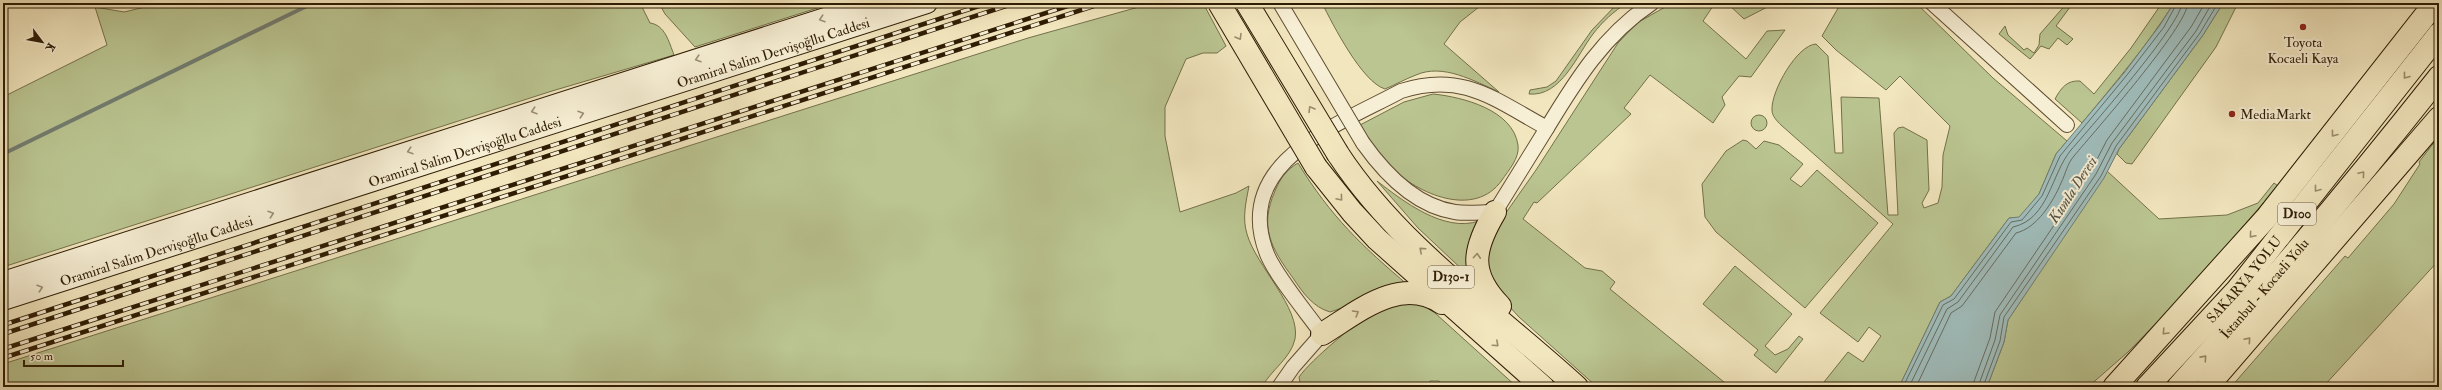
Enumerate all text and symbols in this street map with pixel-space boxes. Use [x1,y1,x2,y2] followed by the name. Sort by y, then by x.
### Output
[675,13,872,91] street label: Oramiral Salim Dervişoğllu Caddesi
[818,14,825,23] one-way arrow
[22,22,62,62] north arrow
[2298,22,2308,32] marker: Toyota Kocaeli Kaya
[1234,33,1242,40] one-way arrow
[2267,34,2339,68] place label: Toyota Kocaeli Kaya
[42,40,58,55] text: K
[694,54,701,62] one-way arrow
[2404,71,2411,78] one-way arrow
[531,106,538,115] one-way arrow
[1308,106,1316,113] one-way arrow
[2240,106,2312,123] place label: MediaMarkt
[2227,109,2237,119] marker: MediaMarkt
[577,110,584,119] one-way arrow
[366,113,564,191] street label: Oramiral Salim Dervişoğllu Caddesi
[2331,129,2338,136] one-way arrow
[407,146,414,155] one-way arrow
[2044,153,2102,228] water label: Kumla Deresi
[2357,172,2364,179] one-way arrow
[2314,184,2321,191] one-way arrow
[1335,193,1342,200] one-way arrow
[2278,203,2316,225] road number: D100
[267,210,274,219] one-way arrow
[58,212,255,290] street label: Oramiral Salim Dervişoğllu Caddesi
[2250,230,2257,237] one-way arrow
[2203,232,2285,326] street label: SAKARYA YOLU
[2217,235,2312,342] street label: İstanbul - Kocaeli Yolu
[1419,247,1427,255] one-way arrow
[1473,253,1482,259] one-way arrow
[1428,266,1474,288] road number: D130-1
[36,284,43,293] one-way arrow
[1352,311,1359,318] one-way arrow
[2163,327,2170,334] one-way arrow
[2244,337,2251,344] one-way arrow
[1491,339,1498,346] one-way arrow
[24,342,123,368] scale bar
[30,349,54,364] text: 50 m
[2200,355,2207,363] one-way arrow

